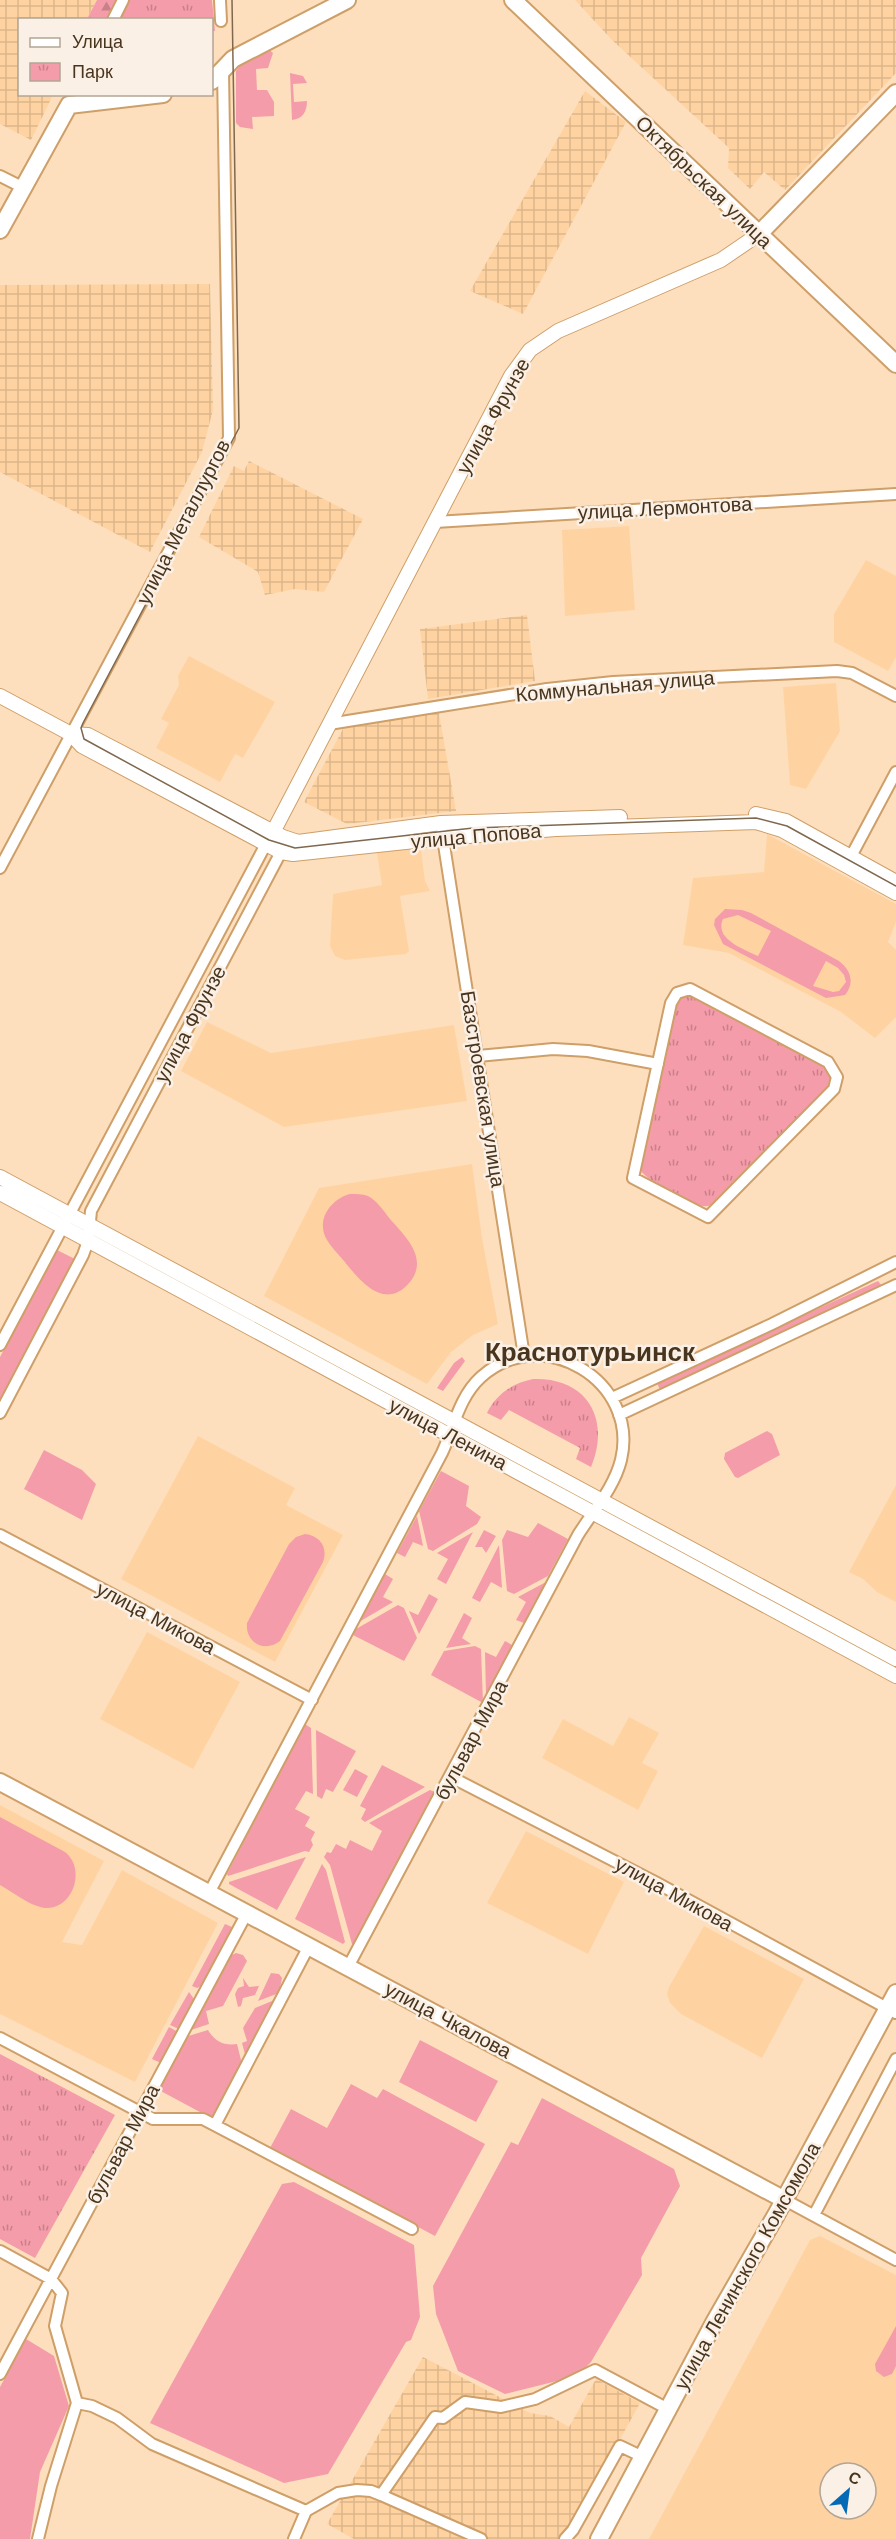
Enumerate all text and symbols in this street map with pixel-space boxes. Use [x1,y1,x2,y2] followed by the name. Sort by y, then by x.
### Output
[18,18,213,96] legend
[72,31,124,52] text: Улица
[72,61,113,82] text: Парк
[631,111,778,254] street label: Октябрьская улица
[451,354,535,478] street label: улица Фрунзе
[131,435,235,609] street label: улица Металлургов
[577,491,754,525] street label: улица Лермонтова
[515,665,716,707] street label: Коммунальная улица
[410,818,543,854] street label: улица Попова
[149,961,231,1087] street label: улица Фрунзе
[456,989,511,1190] street label: Базстроевская улица
[485,1337,696,1367] district label: Краснотурьинск
[385,1393,512,1476] street label: улица Ленина
[92,1577,220,1660] street label: улица Микова
[429,1675,513,1804] street label: бульвар Мира
[611,1852,738,1937] street label: улица Микова
[381,1977,516,2064] street label: улица Чкалова
[81,2079,165,2208] street label: бульвар Мира
[669,2137,826,2394] street label: улица Ленинского Комсомола
[818,2461,878,2521] north arrow
[845,2467,865,2490] text: С

